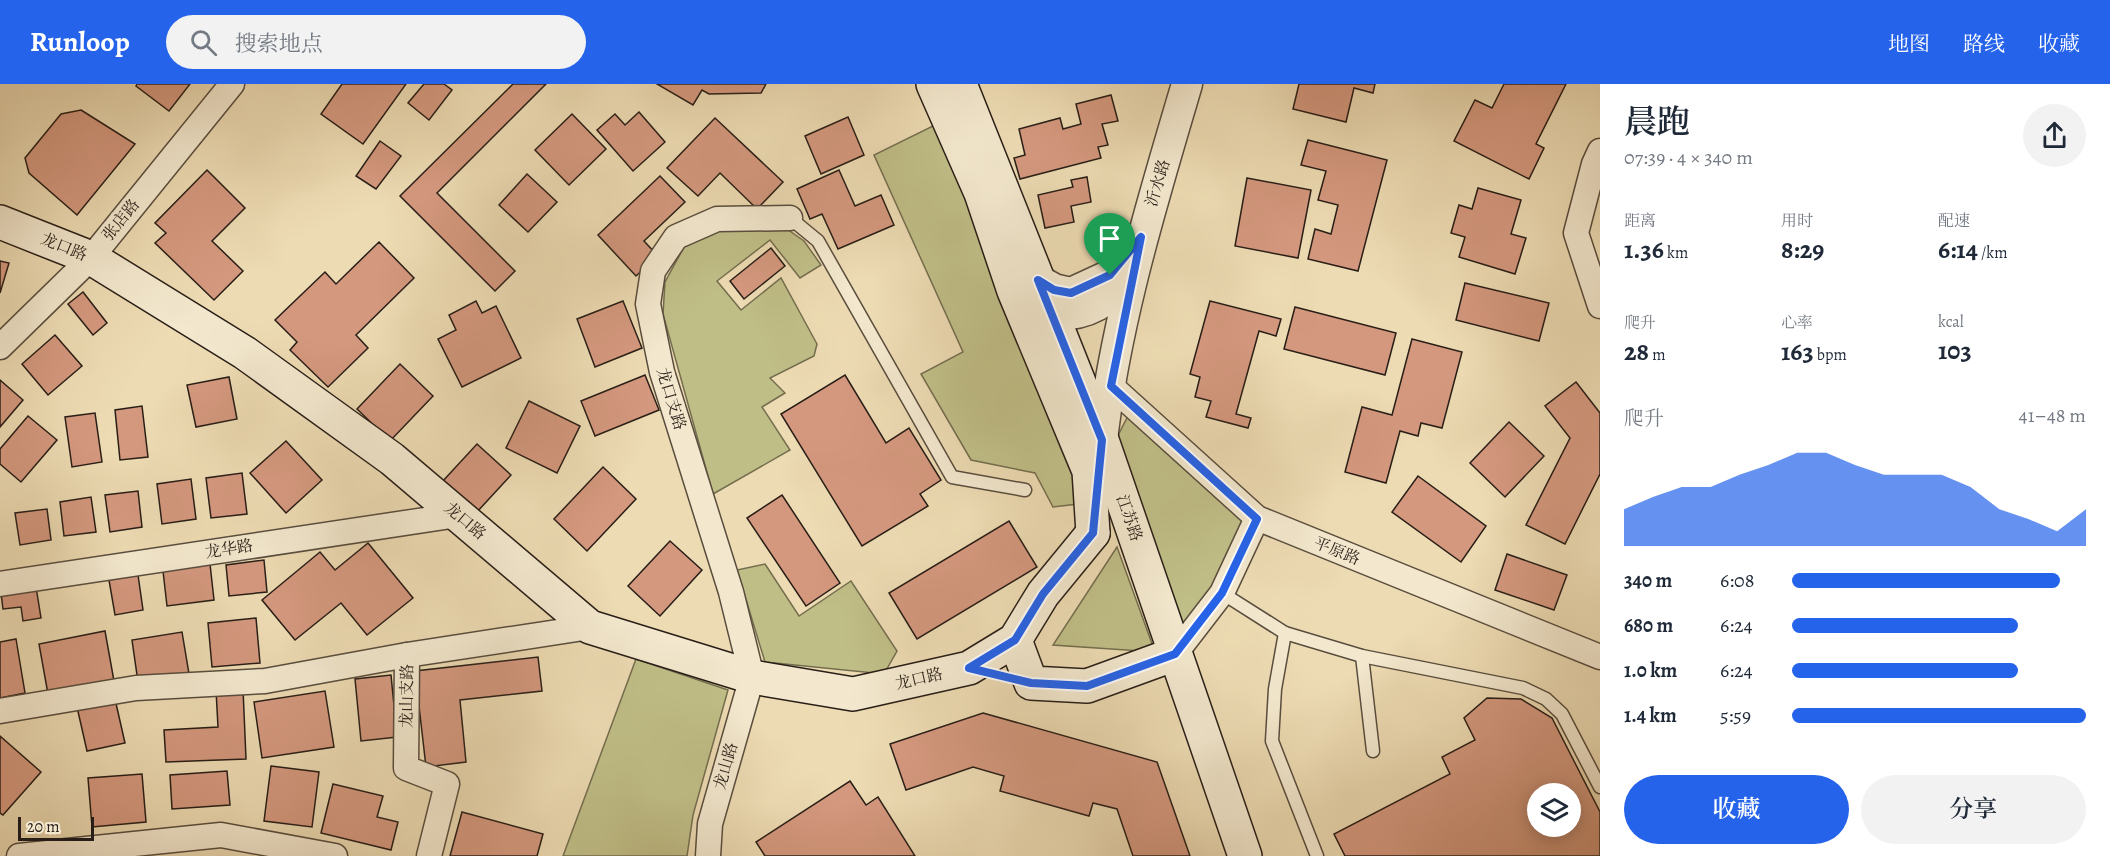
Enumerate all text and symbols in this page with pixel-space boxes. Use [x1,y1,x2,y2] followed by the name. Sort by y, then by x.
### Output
[166,15,586,69] search box
[30,23,130,61] text: Runloop
[187,26,220,59] icon: search
[235,29,323,59] text: 搜索地点
[1888,30,1930,58] text: 地图
[1963,30,2005,58] text: 路线
[2038,30,2080,58] text: 收藏
[1624,99,1690,144] text: 晨跑
[2023,104,2086,167] button: share
[1624,144,1753,171] text: 07:39 · 4 × 340 m
[1140,157,1176,209] street label: 沂水路
[97,194,145,246] street label: 张店路
[1624,210,1656,232] text: 距离
[1781,210,1813,232] text: 用时
[1938,210,1970,232] text: 配速
[1084,213,1135,275] pin
[1093,222,1126,255] icon: arrive
[38,228,90,266] street label: 龙口路
[1624,232,1664,267] text: 1.36
[1781,232,1824,267] text: 8:29
[1938,232,1978,267] text: 6:14
[1664,242,1688,264] text: km
[1978,242,2008,264] text: /km
[1938,311,1964,333] text: kcal
[1624,312,1656,334] text: 爬升
[1781,312,1813,334] text: 心率
[1938,333,1972,368] text: 103
[1624,334,1649,369] text: 28
[1781,334,1814,369] text: 163
[1649,344,1666,366] text: m
[1814,344,1847,366] text: bpm
[651,365,691,433] street label: 龙口支路
[2019,402,2086,429] text: 41–48 m
[1624,405,1664,432] text: 爬升
[1111,492,1147,544] street label: 江苏路
[440,497,490,545] street label: 龙口路
[1311,532,1363,570] street label: 平原路
[204,534,254,564] street label: 龙华路
[1624,567,1672,594] text: 340 m
[1720,567,1754,594] text: 6:08
[1624,612,1673,639] text: 680 m
[1720,612,1753,639] text: 6:24
[1624,657,1677,684] text: 1.0 km
[1720,657,1753,684] text: 6:24
[893,663,945,695] street label: 龙口路
[395,664,419,728] street label: 龙山支路
[1624,702,1677,729] text: 1.4 km
[1720,702,1751,729] text: 5:59
[709,740,743,792] street label: 龙山路
[1624,775,1849,844] button: 收藏
[1861,775,2086,844] button: 分享
[1527,783,1581,837] map controls
[1527,783,1581,837] button: layers
[18,814,94,842] scale bar
[27,816,60,838] text: 20 m

